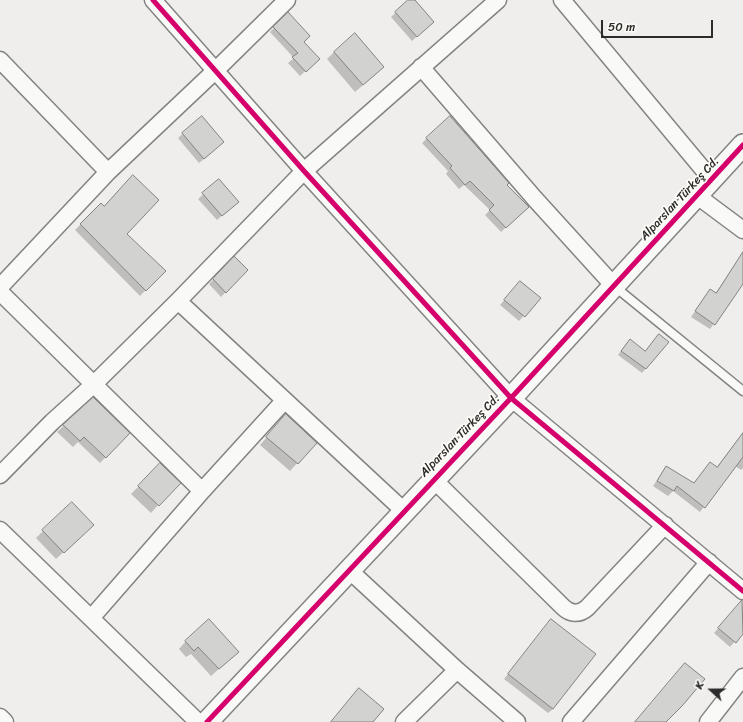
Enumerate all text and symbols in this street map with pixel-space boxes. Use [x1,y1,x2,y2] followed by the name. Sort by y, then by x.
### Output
[603,12,715,38] scale bar
[608,16,635,38] text: 50 m
[638,154,722,244] street label: Alparslan Türkeş Cd.
[417,392,503,480] street label: Alparslan Türkeş Cd.
[691,670,731,710] north arrow
[689,679,709,692] text: K

